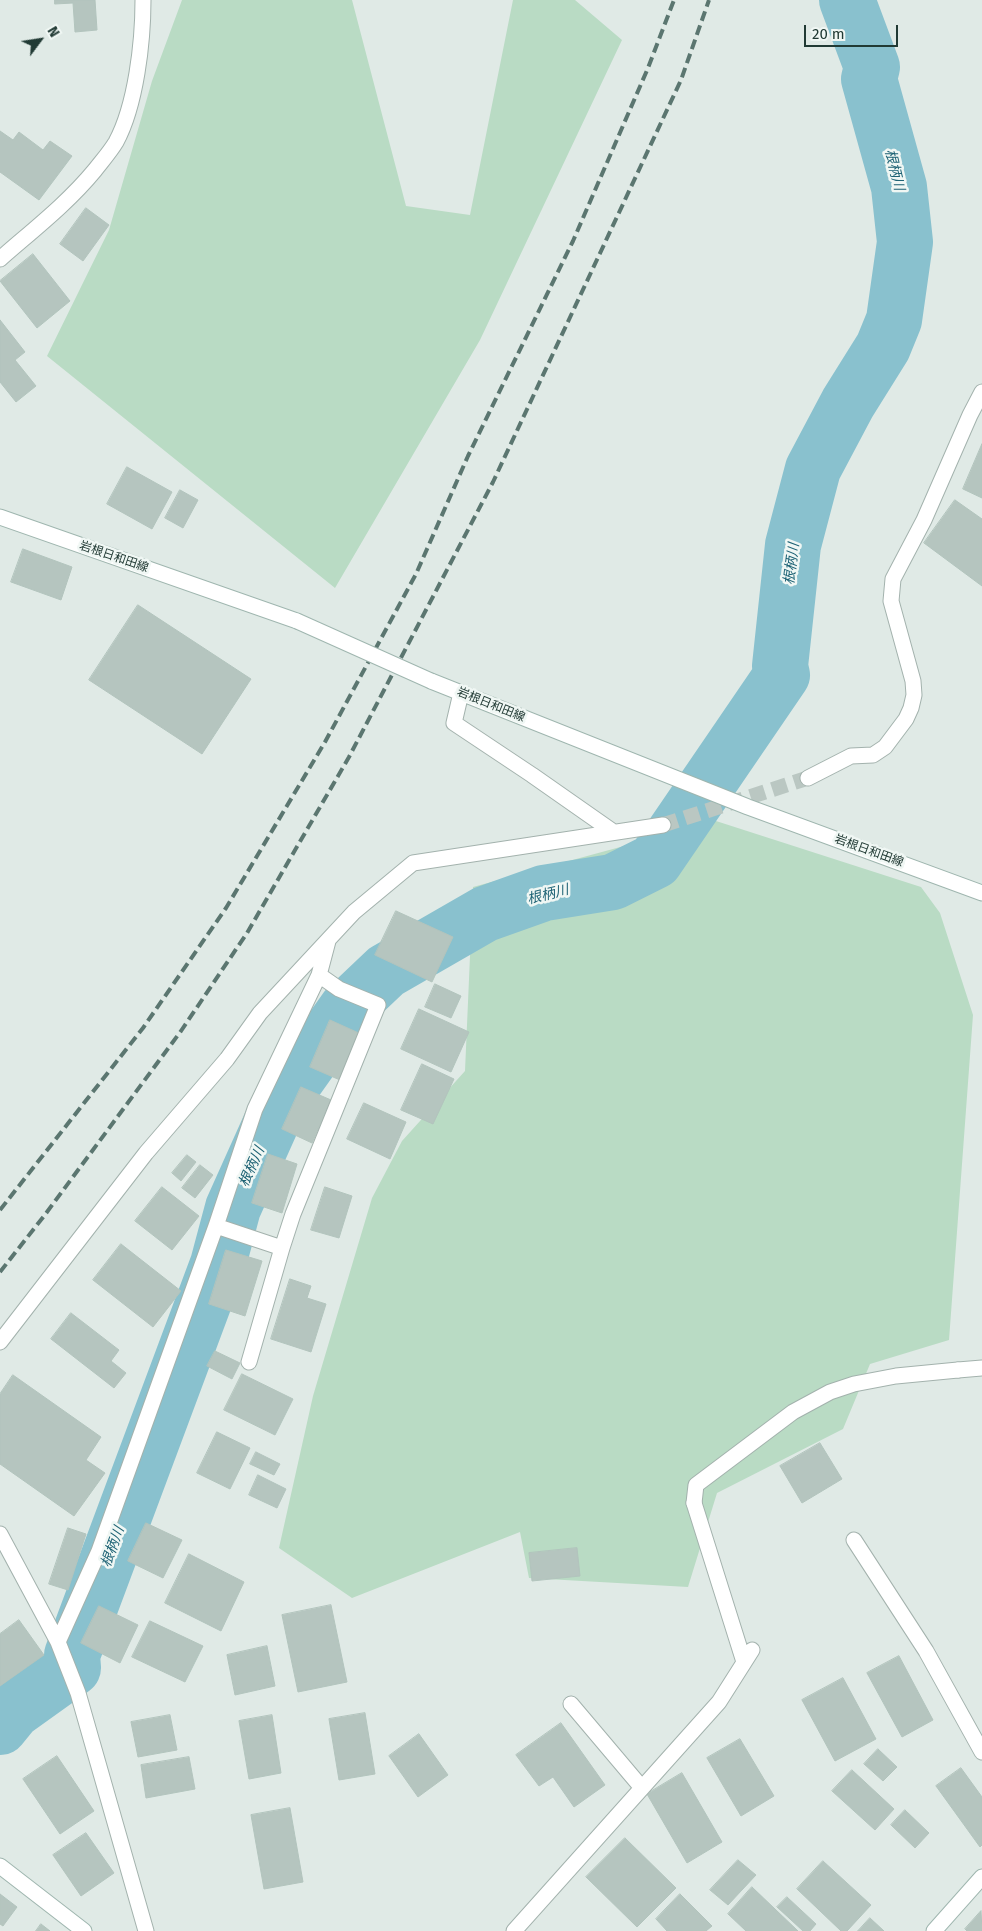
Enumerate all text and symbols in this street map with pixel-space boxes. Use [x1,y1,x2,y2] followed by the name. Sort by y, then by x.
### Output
[15,15,65,65] north arrow
[807,15,901,47] scale bar
[44,24,63,40] text: N
[812,25,845,43] text: 20 m
[881,148,907,192] water label: 根柄川
[78,538,150,576] street label: 岩根日和田線
[781,542,803,586] water label: 根柄川
[455,685,527,725] street label: 岩根日和田線
[833,832,905,870] street label: 岩根日和田線
[526,882,570,908] water label: 根柄川
[236,1144,268,1190] water label: 根柄川
[98,1524,128,1570] water label: 根柄川

